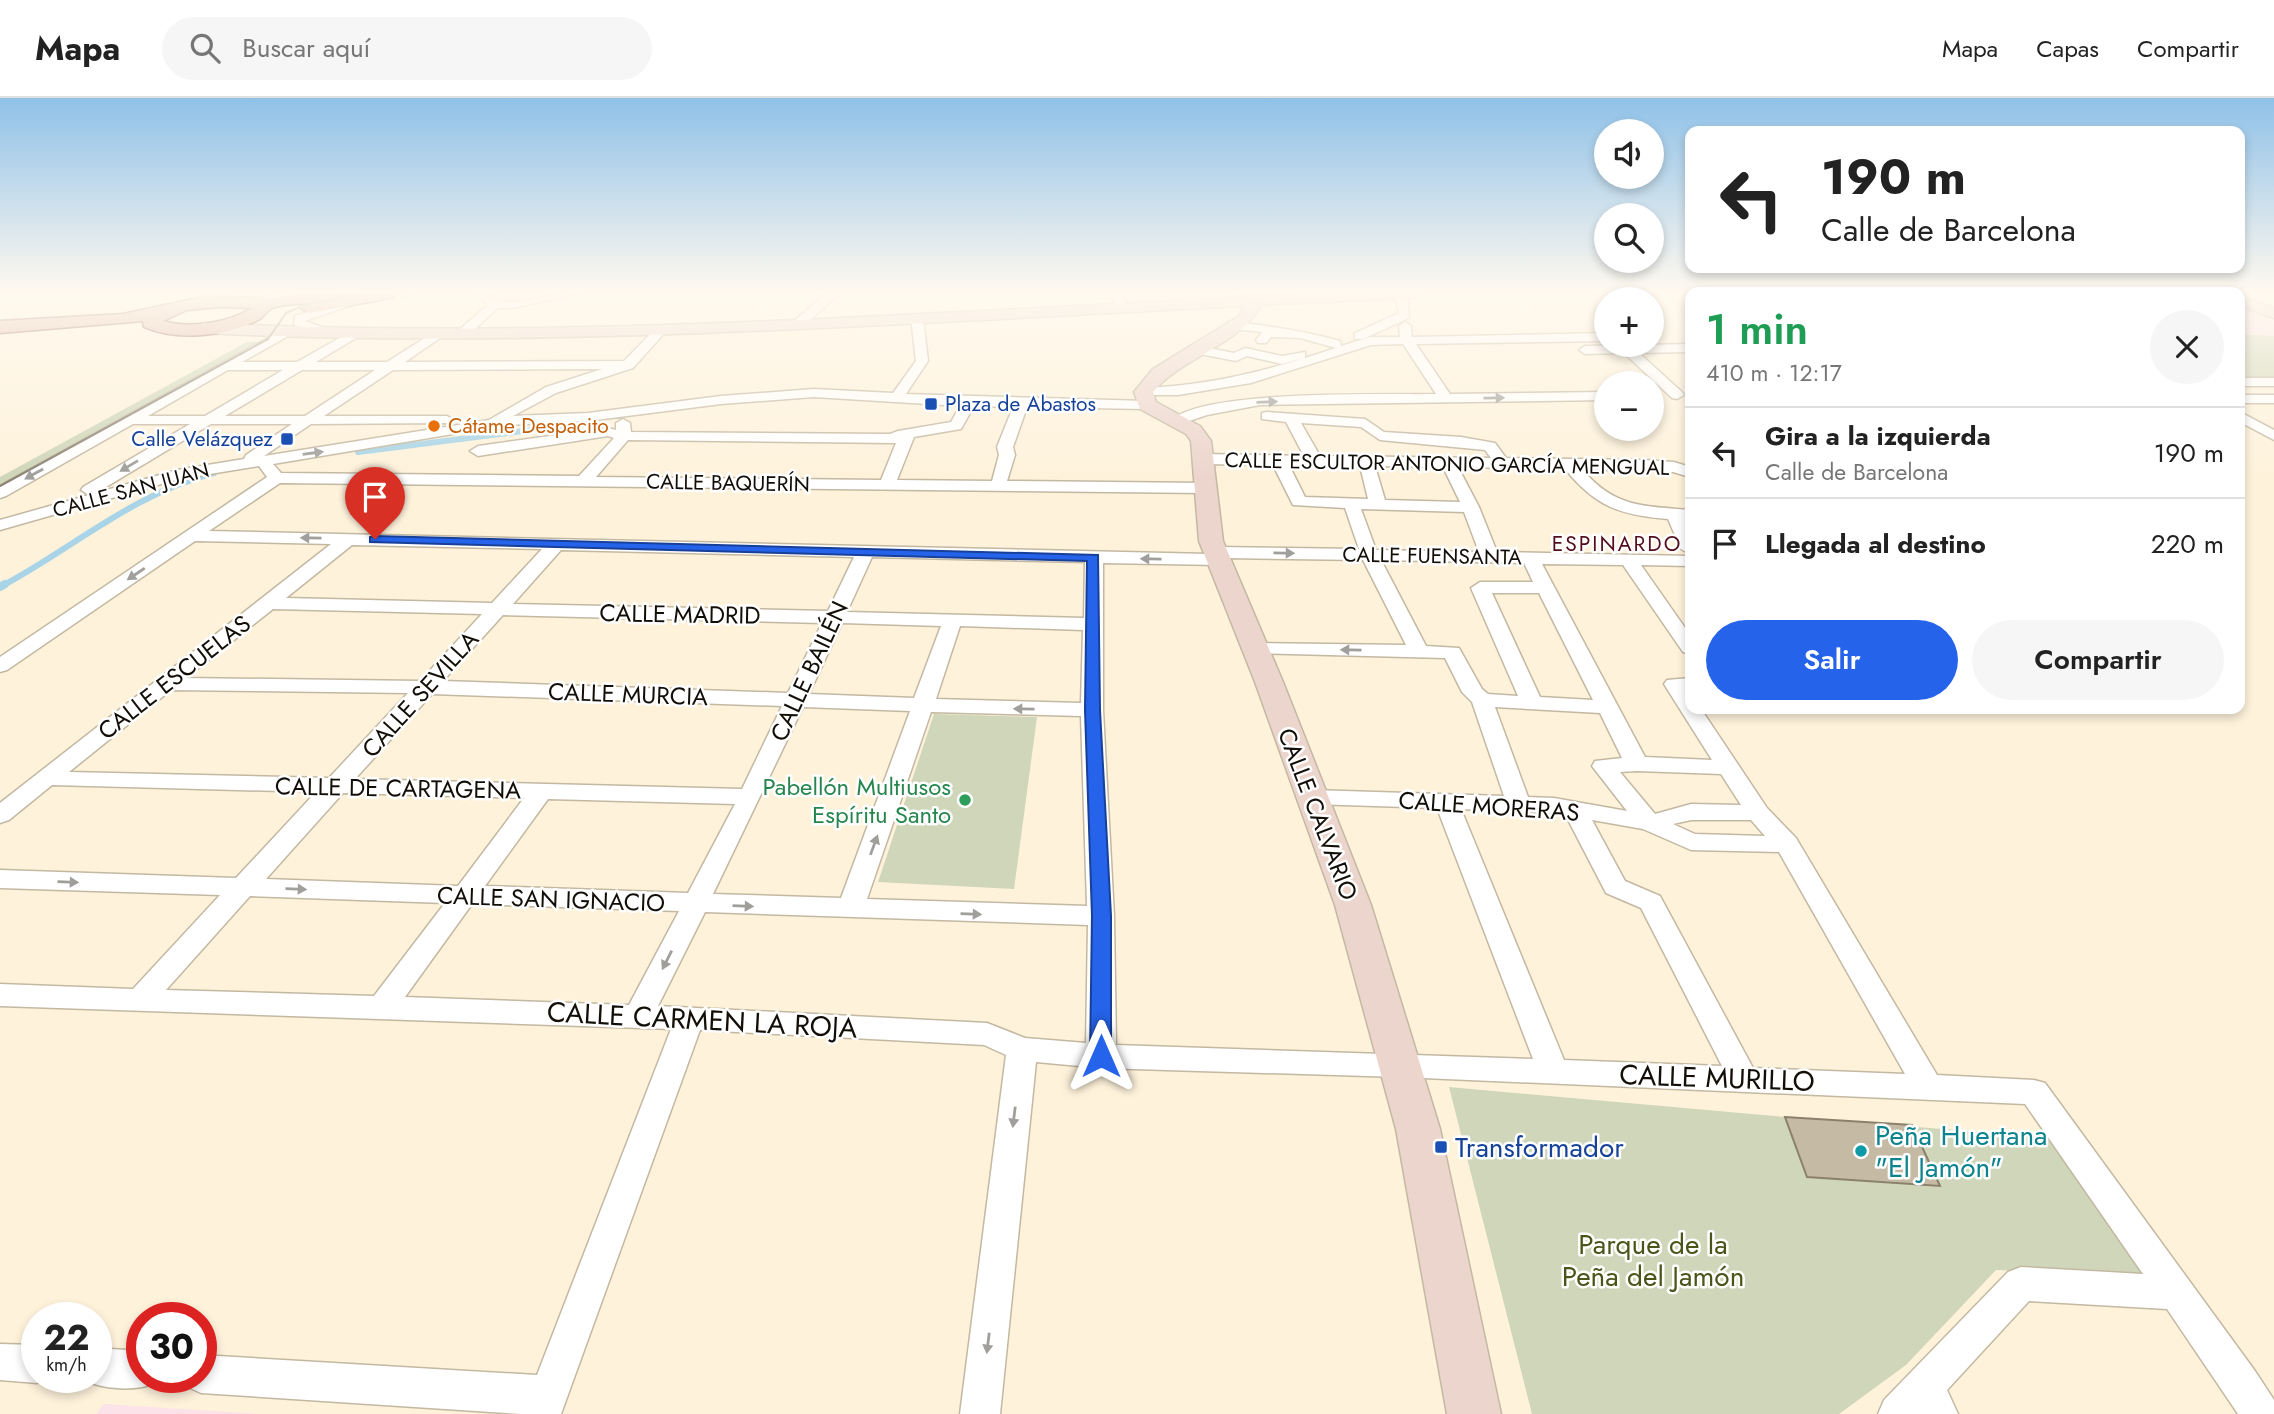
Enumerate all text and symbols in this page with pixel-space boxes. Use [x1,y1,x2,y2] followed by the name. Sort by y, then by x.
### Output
[162,17,652,80] search box
[35,25,120,72] text: Mapa
[186,29,224,67] icon: search
[242,29,370,67] text: Buscar aquí
[1942,31,1998,66] text: Mapa
[2036,31,2099,66] text: Capas
[2137,31,2239,66] text: Compartir
[1594,119,1664,441] map controls
[1594,119,1664,189] button: sound
[1821,142,1966,212] text: 190 m
[1706,154,1797,245] icon: left
[1594,203,1664,273] button: search
[1821,207,2076,253] text: Calle de Barcelona
[1594,287,1664,357] button: +
[1706,299,1808,360] text: 1 min
[2150,310,2224,384] button: close
[1706,356,1842,390] text: 410 m · 12:17
[1594,371,1664,441] button: −
[945,389,1096,419] place label: Plaza de Abastos
[1483,392,1505,404] one-way arrow
[923,396,939,412] marker: Plaza de Abastos
[1256,396,1278,407] one-way arrow
[448,411,609,441] place label: Cátame Despacito
[1765,417,1991,455] text: Gira a la izquierda
[426,418,442,434] marker: Cátame Despacito
[131,424,273,454] place label: Calle Velázquez
[279,431,295,447] marker: Calle Velázquez
[1706,434,1744,472] icon: left
[2154,434,2224,472] text: 190 m
[1224,445,1670,483] street label: CALLE ESCULTOR ANTONIO GARCÍA MENGUAL
[302,447,324,458] one-way arrow
[49,455,213,525] street label: CALLE SAN JUAN
[1765,455,1948,489] text: Calle de Barcelona
[120,460,139,472] one-way arrow
[345,467,405,539] pin
[646,467,810,499] street label: CALLE BAQUERÍN
[24,468,44,480] one-way arrow
[356,478,394,516] icon: arrive
[1706,525,1744,563] icon: arrive
[1765,525,1986,563] text: Llegada al destino
[2151,525,2224,563] text: 220 m
[1552,529,1682,559] district label: ESPINARDO
[300,532,322,544] one-way arrow
[1342,539,1522,573] street label: CALLE FUENSANTA
[1273,547,1295,559] one-way arrow
[1140,553,1162,564] one-way arrow
[127,567,145,581] one-way arrow
[599,595,761,633] street label: CALLE MADRID
[761,595,857,747] street label: CALLE BAILÉN
[90,606,258,748] street label: CALLE ESCUELAS
[1706,620,1958,700] button: Salir
[1972,620,2224,700] button: Compartir
[353,623,487,765] street label: CALLE SEVILLA
[1340,644,1362,656] one-way arrow
[547,674,709,714] street label: CALLE MURCIA
[1013,703,1035,714] one-way arrow
[1269,723,1367,905] street label: CALLE CALVARIO
[275,768,522,808] street label: CALLE DE CARTAGENA
[762,769,951,832] place label: Pabellón Multiusos Espíritu Santo
[1397,782,1581,830] street label: CALLE MORERAS
[957,792,973,808] marker: Pabellón Multiusos Espíritu Santo
[868,834,879,855] one-way arrow
[57,876,79,887] one-way arrow
[436,878,666,920] street label: CALLE SAN IGNACIO
[285,884,307,895] one-way arrow
[733,900,755,911] one-way arrow
[960,908,982,919] one-way arrow
[662,950,673,970] one-way arrow
[546,991,859,1049] street label: CALLE CARMEN LA ROJA
[1064,1019,1138,1093] position arrow
[1619,1054,1815,1102] street label: CALLE MURILLO
[1008,1106,1019,1128] one-way arrow
[1875,1115,2048,1188] place label: Peña Huertana "El Jamón"
[1455,1127,1624,1168] place label: Transformador
[1433,1139,1449,1155] marker: Transformador
[1853,1143,1869,1159] marker: Peña Huertana "El Jamón"
[1562,1224,1744,1297] park label: Parque de la Peña del Jamón
[126,1302,217,1393] speed limit sign: 30
[44,1313,89,1363] text: 22
[982,1332,993,1354] one-way arrow
[46,1352,87,1378] text: km/h

